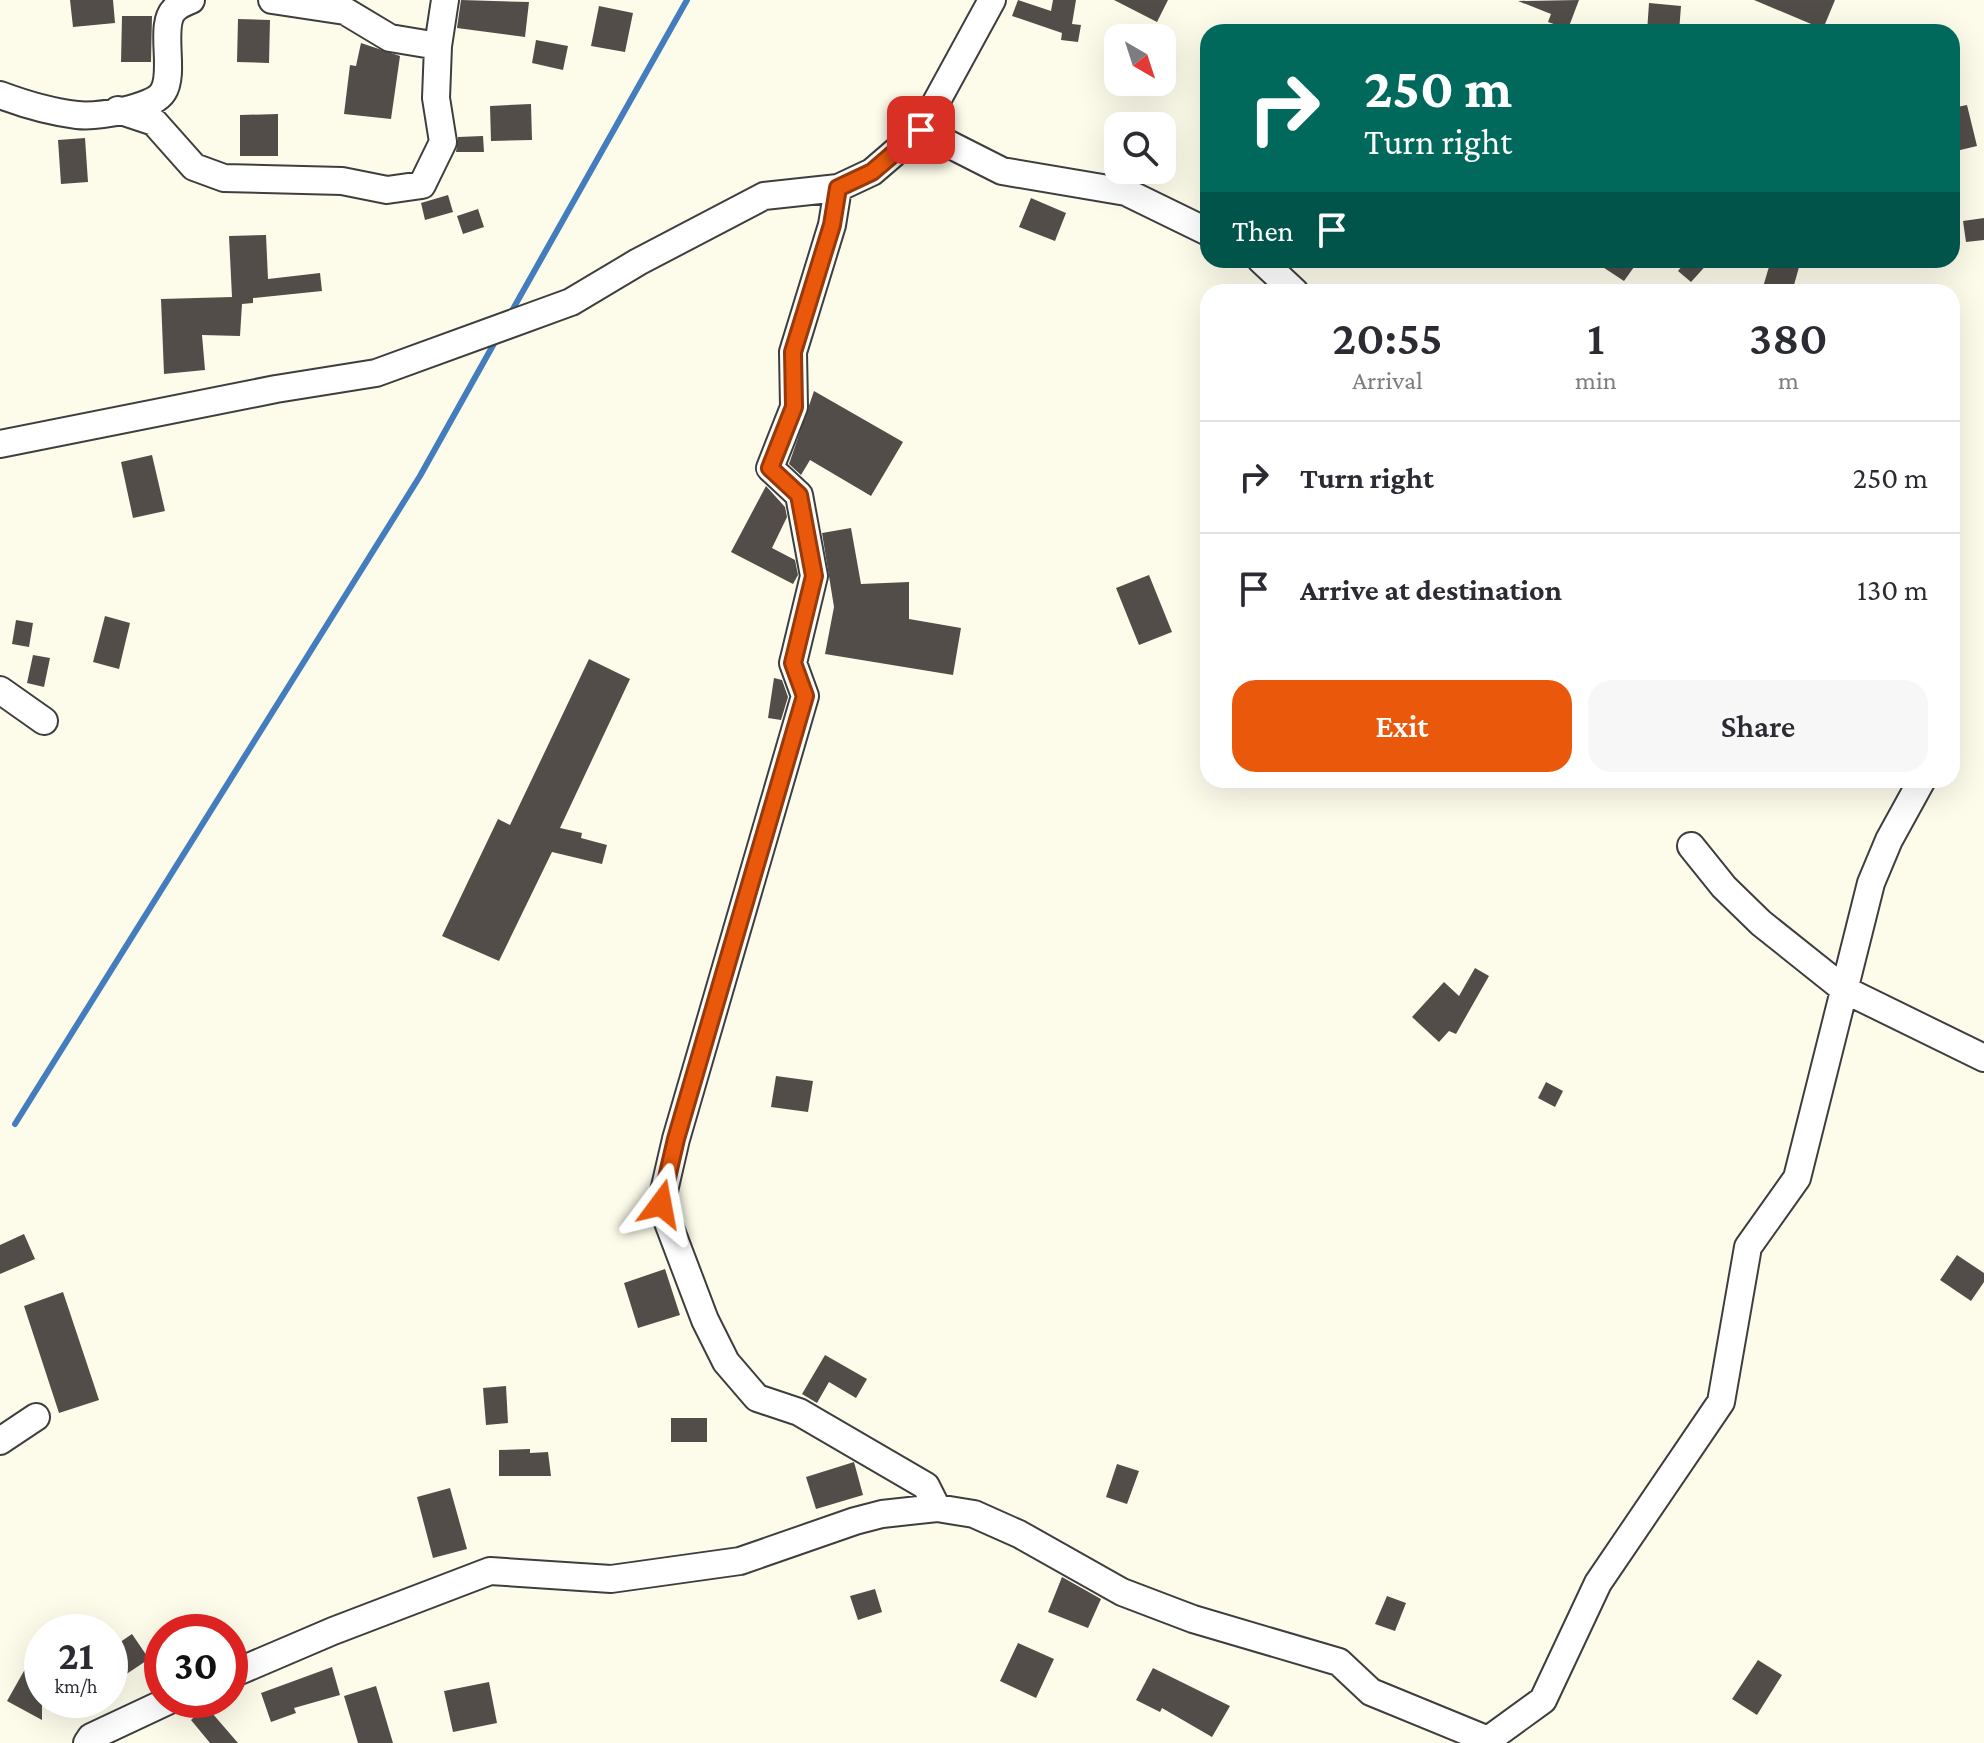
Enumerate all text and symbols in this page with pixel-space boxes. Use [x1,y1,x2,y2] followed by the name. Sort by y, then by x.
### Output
[1104,24,1176,96] north arrow
[1104,24,1176,184] map controls
[1232,56,1336,160] icon: right
[1364,57,1512,119] text: 250 m
[887,96,955,164] pin
[899,108,943,152] icon: arrive
[1104,112,1176,184] button: search
[1364,122,1512,162] text: Turn right
[1310,208,1354,252] icon: arrive
[1232,214,1294,247] text: Then
[1332,311,1443,364] text: 20:55
[1587,311,1604,364] text: 1
[1749,311,1828,364] text: 380
[1352,366,1423,395] text: Arrival
[1575,366,1617,395] text: min
[1778,366,1799,395] text: m
[1232,455,1276,499] icon: right
[1300,461,1434,494] text: Turn right
[1853,461,1928,494] text: 250 m
[1232,567,1276,611] icon: arrive
[1300,573,1562,606] text: Arrive at destination
[1857,573,1928,606] text: 130 m
[1232,680,1572,772] button: Exit
[1588,680,1928,772] button: Share
[619,1162,703,1246] position arrow
[144,1614,248,1718] speed limit sign: 30
[58,1633,94,1678] text: 21
[54,1675,98,1697] text: km/h

